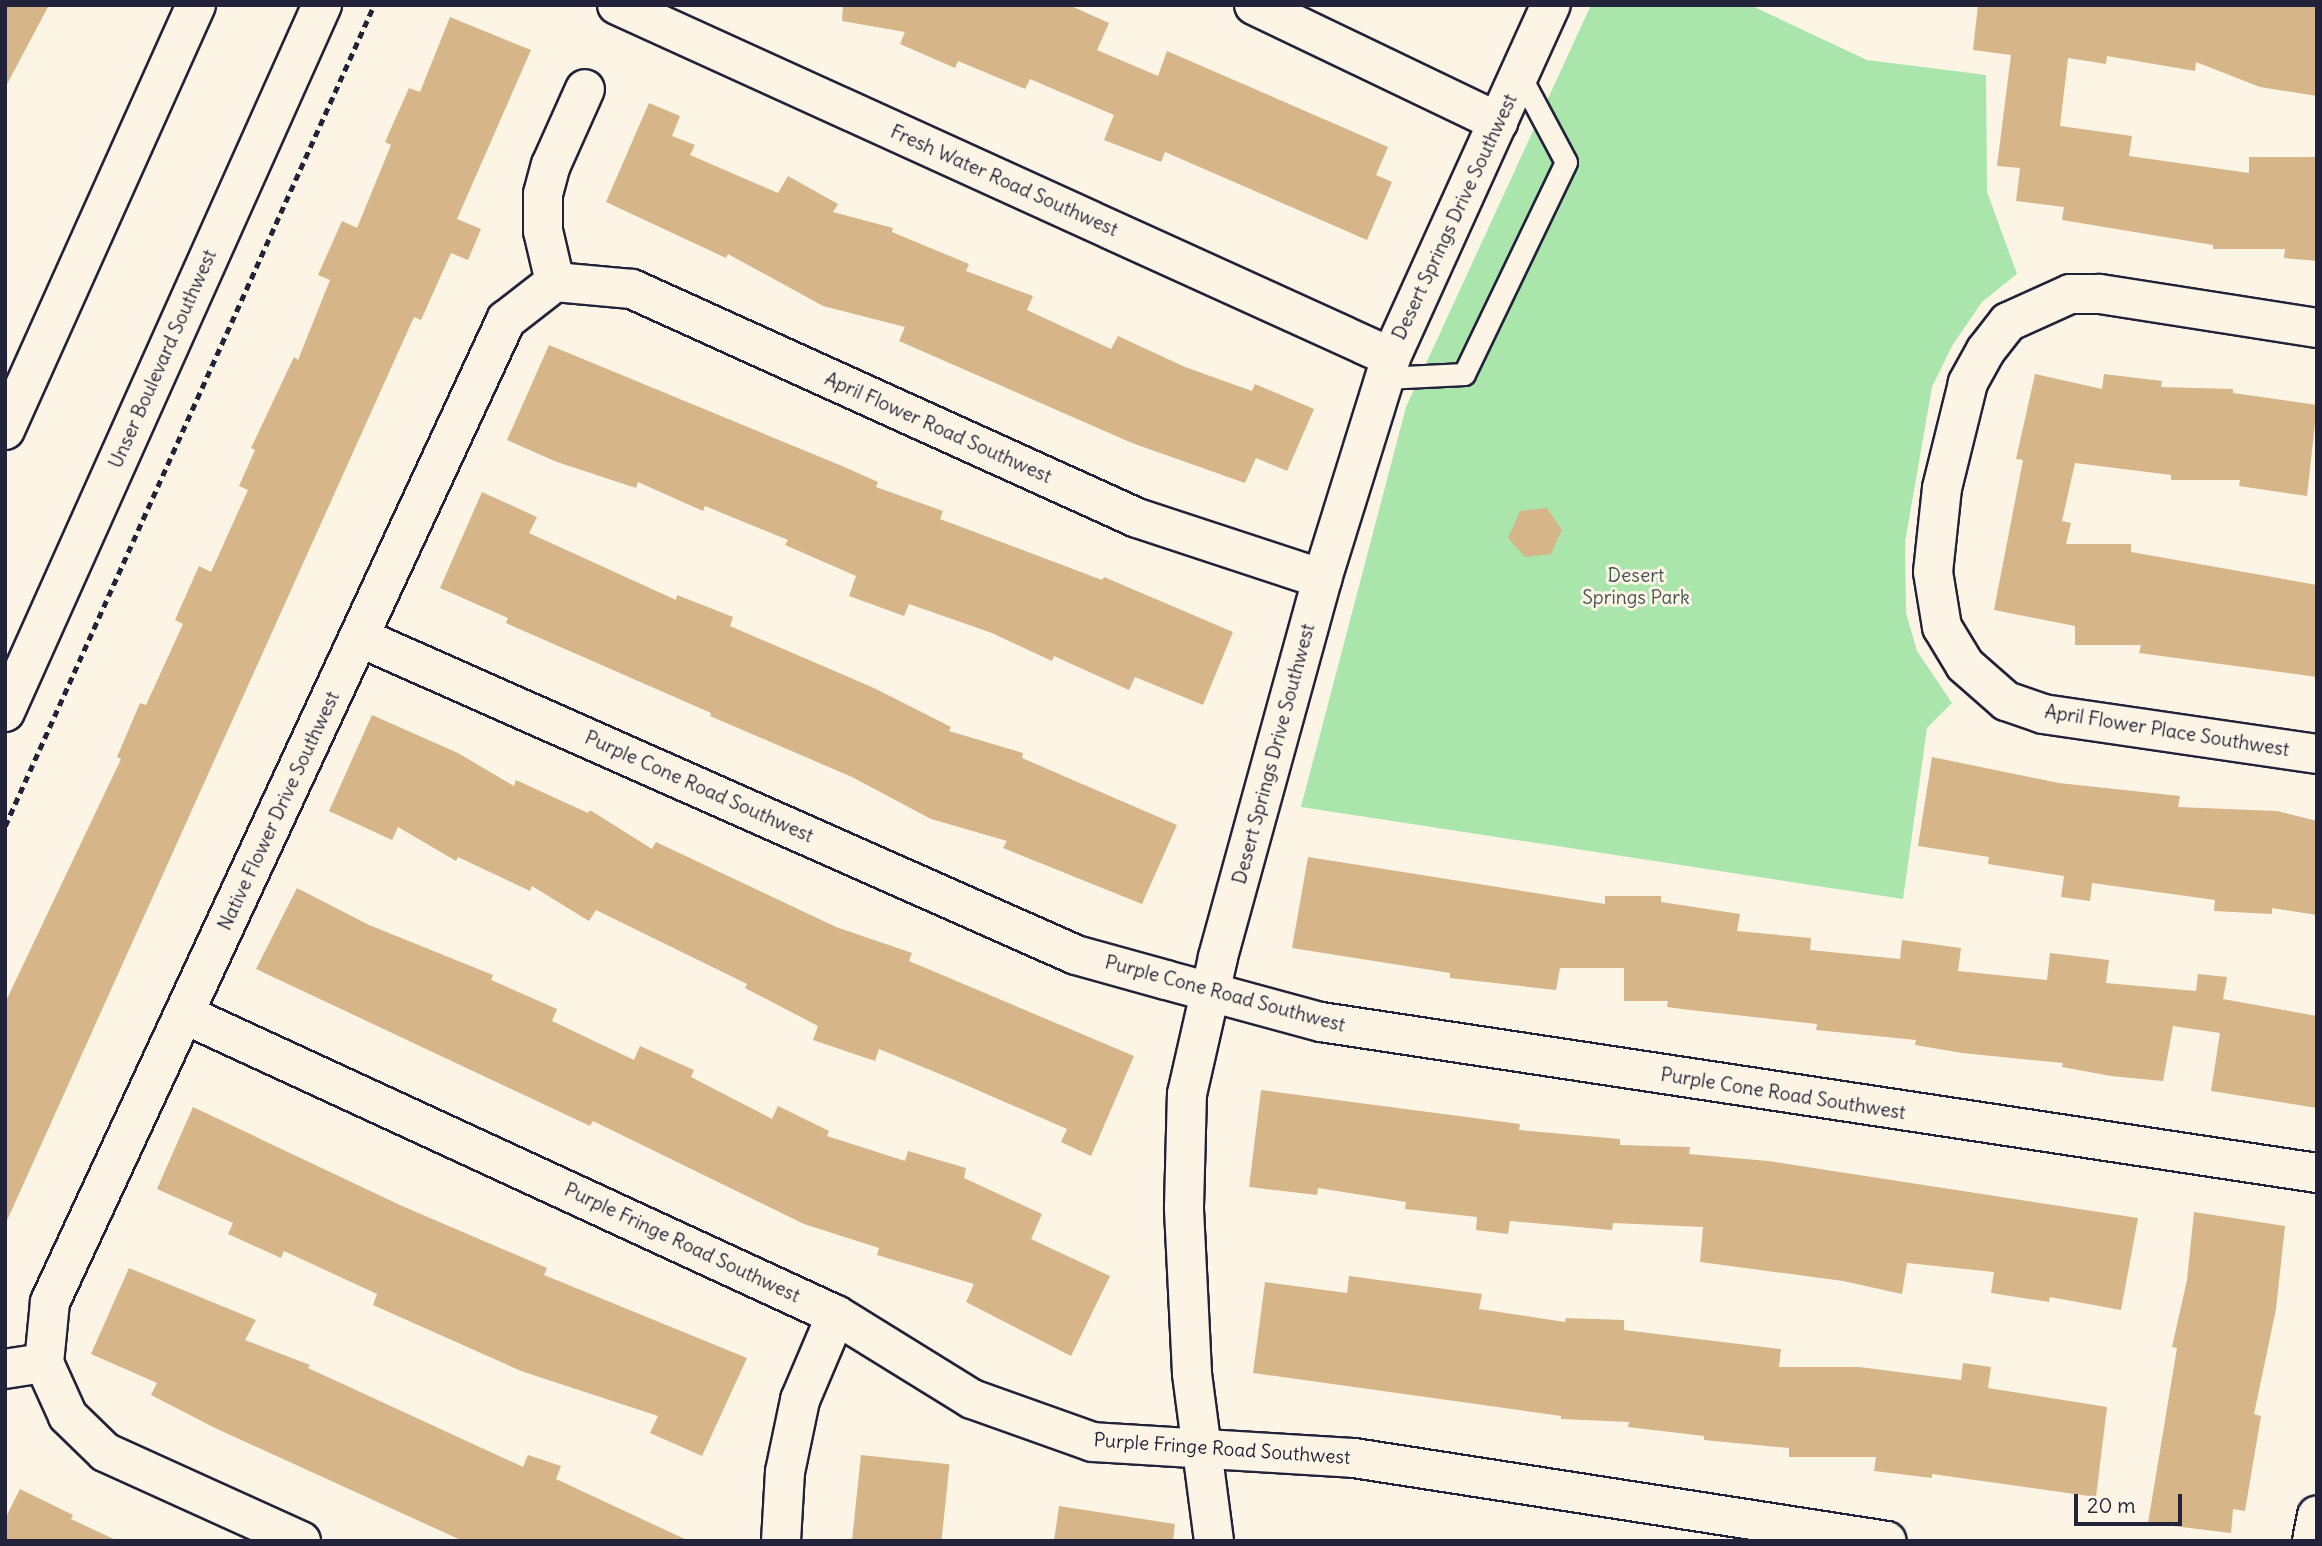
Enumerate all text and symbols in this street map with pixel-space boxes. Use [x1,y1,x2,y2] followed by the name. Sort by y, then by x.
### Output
[1388,90,1522,344] street label: Desert Springs Drive Southwest
[887,120,1121,242] street label: Fresh Water Road Southwest
[104,246,222,472] street label: Unser Boulevard Southwest
[821,368,1055,488] street label: April Flower Road Southwest
[1582,565,1690,609] park label: Desert Springs Park
[1228,621,1320,887] street label: Desert Springs Drive Southwest
[214,688,344,934] street label: Native Flower Drive Southwest
[2043,700,2291,762] street label: April Flower Place Southwest
[581,726,817,848] street label: Purple Cone Road Southwest
[1102,951,1348,1037] street label: Purple Cone Road Southwest
[1659,1063,1907,1125] street label: Purple Cone Road Southwest
[561,1178,803,1308] street label: Purple Fringe Road Southwest
[1093,1429,1351,1469] street label: Purple Fringe Road Southwest
[2077,1480,2186,1524] scale bar
[2087,1492,2136,1519] text: 20 m

